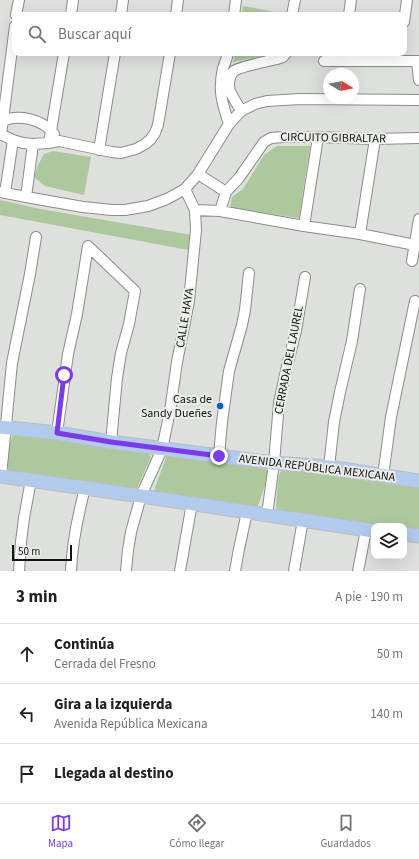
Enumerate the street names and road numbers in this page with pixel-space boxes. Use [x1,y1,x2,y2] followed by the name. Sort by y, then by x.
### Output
[280,129,386,147] street label: CIRCUITO GIBRALTAR
[172,287,198,349] street label: CALLE HAYA
[270,304,308,416] street label: CERRADA DEL LAUREL
[238,450,397,486] street label: AVENIDA REPÚBLICA MEXICANA

